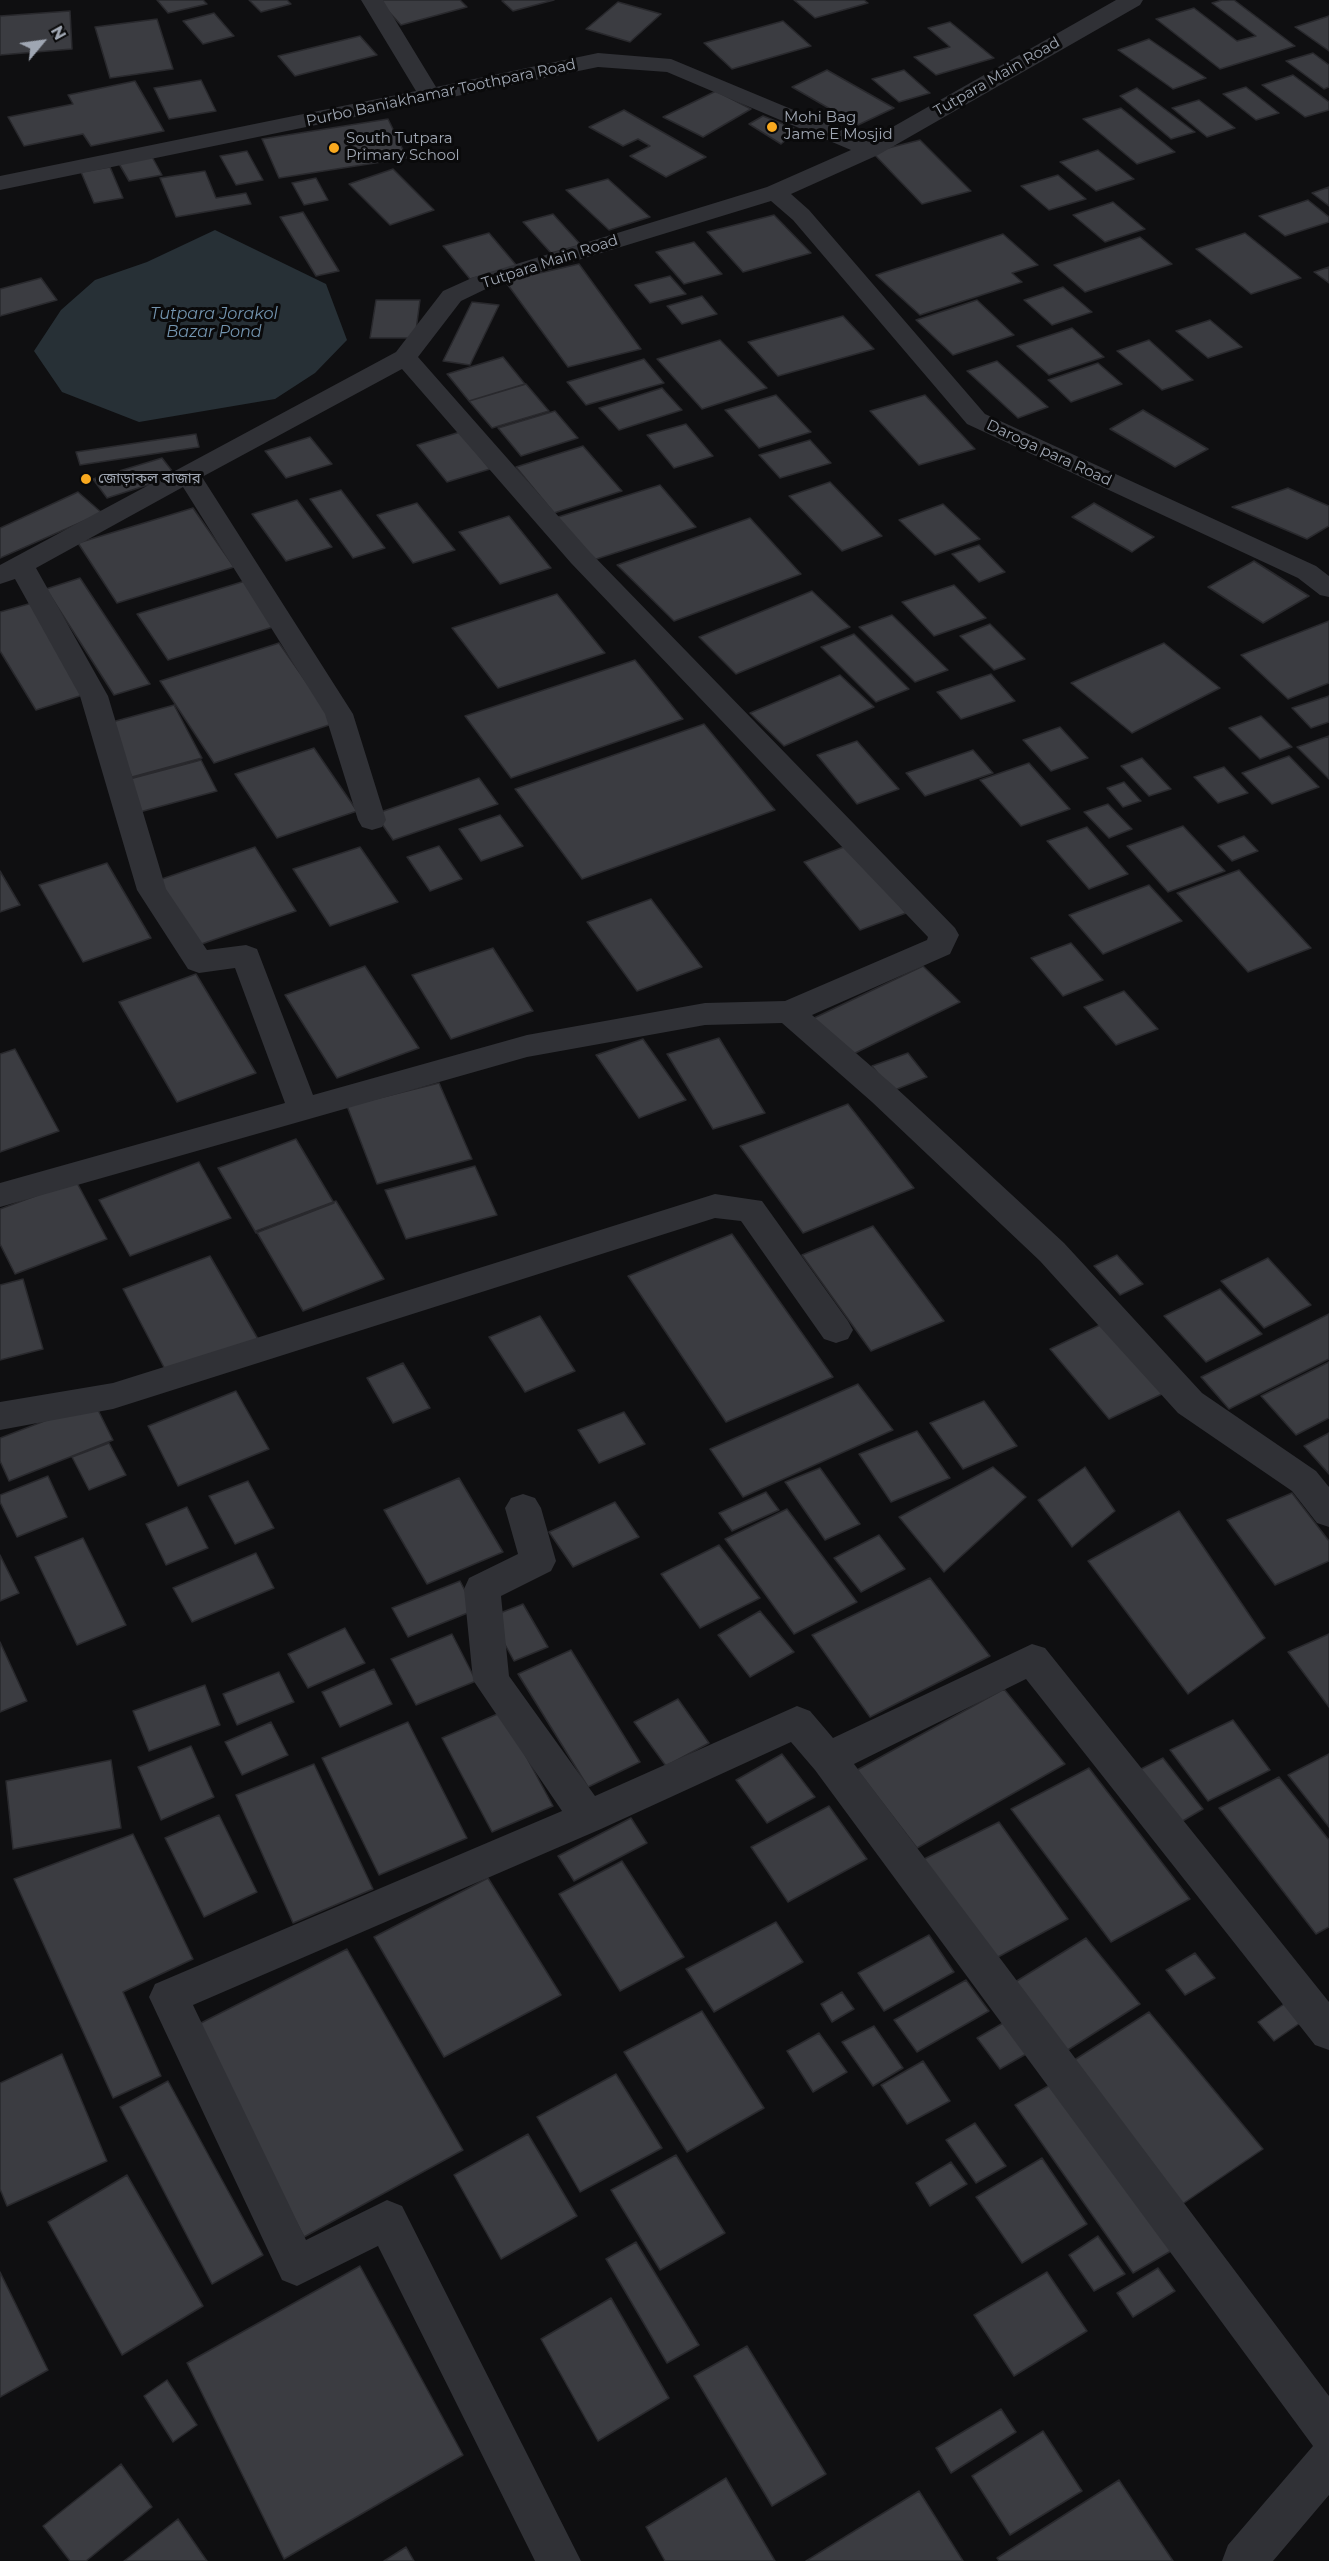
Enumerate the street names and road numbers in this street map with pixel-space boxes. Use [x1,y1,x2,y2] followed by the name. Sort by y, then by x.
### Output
[931,34,1063,120] street label: Tutpara Main Road
[304,56,578,130] street label: Purbo Baniakhamar Toothpara Road
[480,231,620,293] street label: Tutpara Main Road
[984,416,1114,490] street label: Daroga para Road

